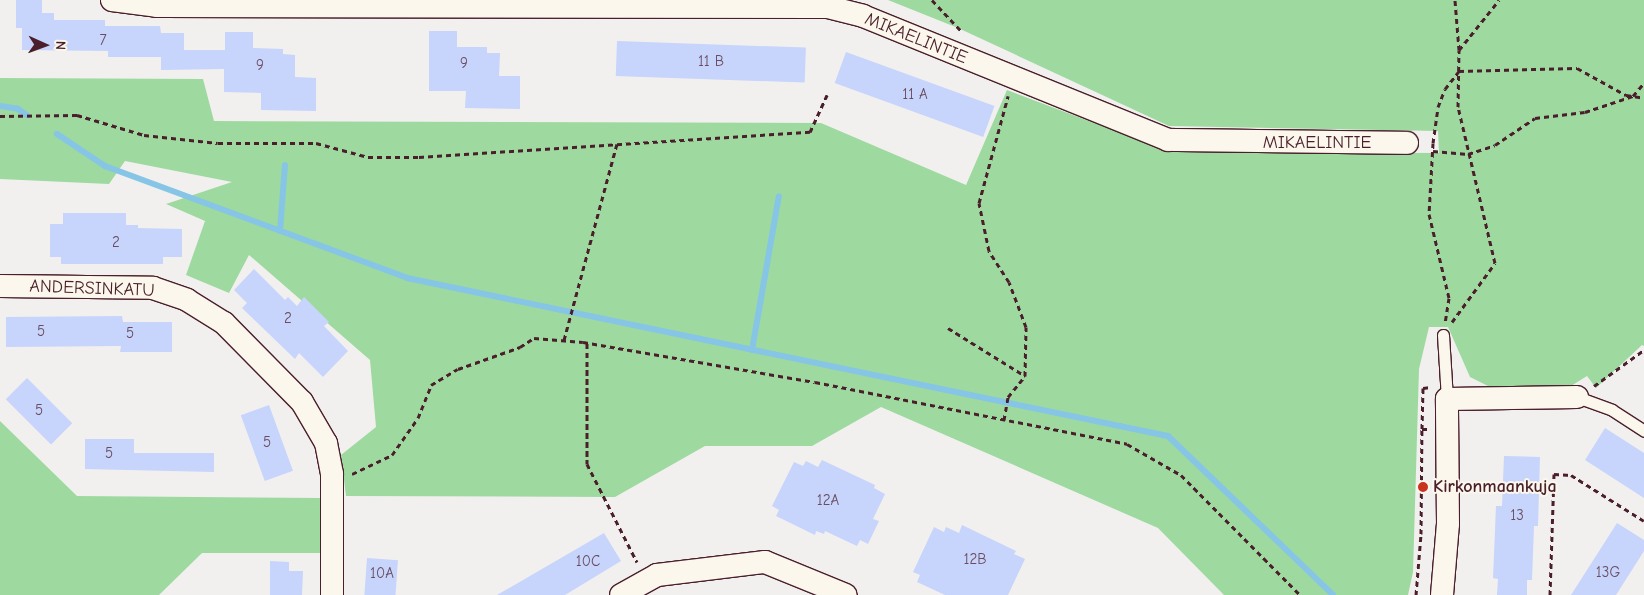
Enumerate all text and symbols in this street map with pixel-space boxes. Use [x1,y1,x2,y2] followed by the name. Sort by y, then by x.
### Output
[862,9,970,69] street label: MIKAELINTIE
[20,20,70,70] north arrow
[99,32,107,50] house number: 7
[52,41,69,50] text: N
[698,53,724,71] house number: 11 B
[460,55,468,73] house number: 9
[256,57,264,75] house number: 9
[902,86,928,104] house number: 11 A
[1263,132,1371,154] street label: MIKAELINTIE
[112,234,120,252] house number: 2
[29,276,155,302] street label: ANDERSINKATU
[284,310,292,328] house number: 2
[37,323,45,341] house number: 5
[126,325,134,343] house number: 5
[35,402,43,420] house number: 5
[263,434,271,452] house number: 5
[105,445,113,463] house number: 5
[1433,476,1557,498] place label: Kirkonmaankuja
[1417,481,1429,493] marker: Kirkonmaankuja
[817,492,839,510] house number: 12A
[1510,507,1524,525] house number: 13
[963,551,987,569] house number: 12B
[576,553,600,571] house number: 10C
[1596,564,1620,582] house number: 13G
[370,565,394,583] house number: 10A

